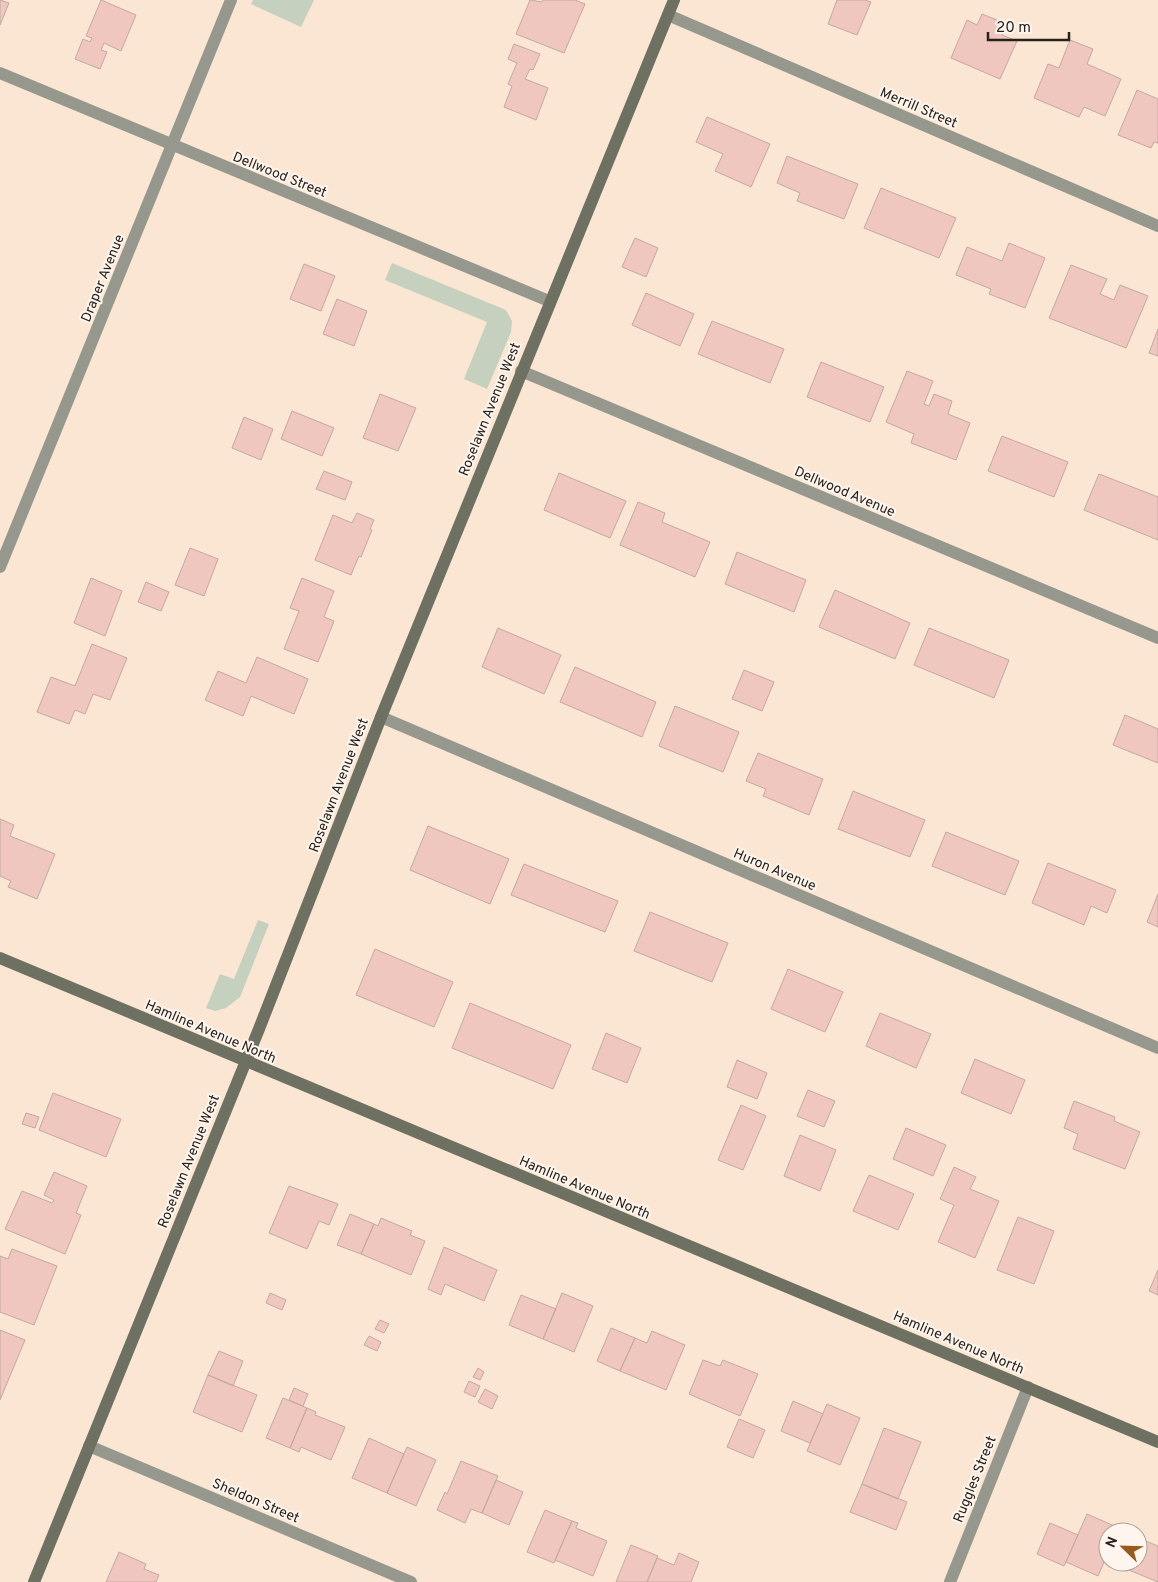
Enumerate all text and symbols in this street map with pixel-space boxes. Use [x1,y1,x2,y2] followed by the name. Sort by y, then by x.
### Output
[988,10,1069,42] scale bar
[996,19,1031,38] text: 20 m
[877,84,960,132] street label: Merrill Street
[230,149,329,202] street label: Dellwood Street
[78,232,129,325] street label: Draper Avenue
[456,340,525,479] street label: Roselawn Avenue West
[792,464,897,521] street label: Dellwood Avenue
[306,716,373,855] street label: Roselawn Avenue West
[731,845,818,895] street label: Huron Avenue
[142,997,278,1068] street label: Hamline Avenue North
[155,1092,224,1231] street label: Roselawn Avenue West
[516,1153,652,1224] street label: Hamline Avenue North
[890,1308,1026,1379] street label: Hamline Avenue North
[950,1434,1001,1525] street label: Ruggles Street
[209,1475,302,1527] street label: Sheldon Street
[1098,1522,1148,1572] north arrow
[1103,1535,1122,1550] text: N

